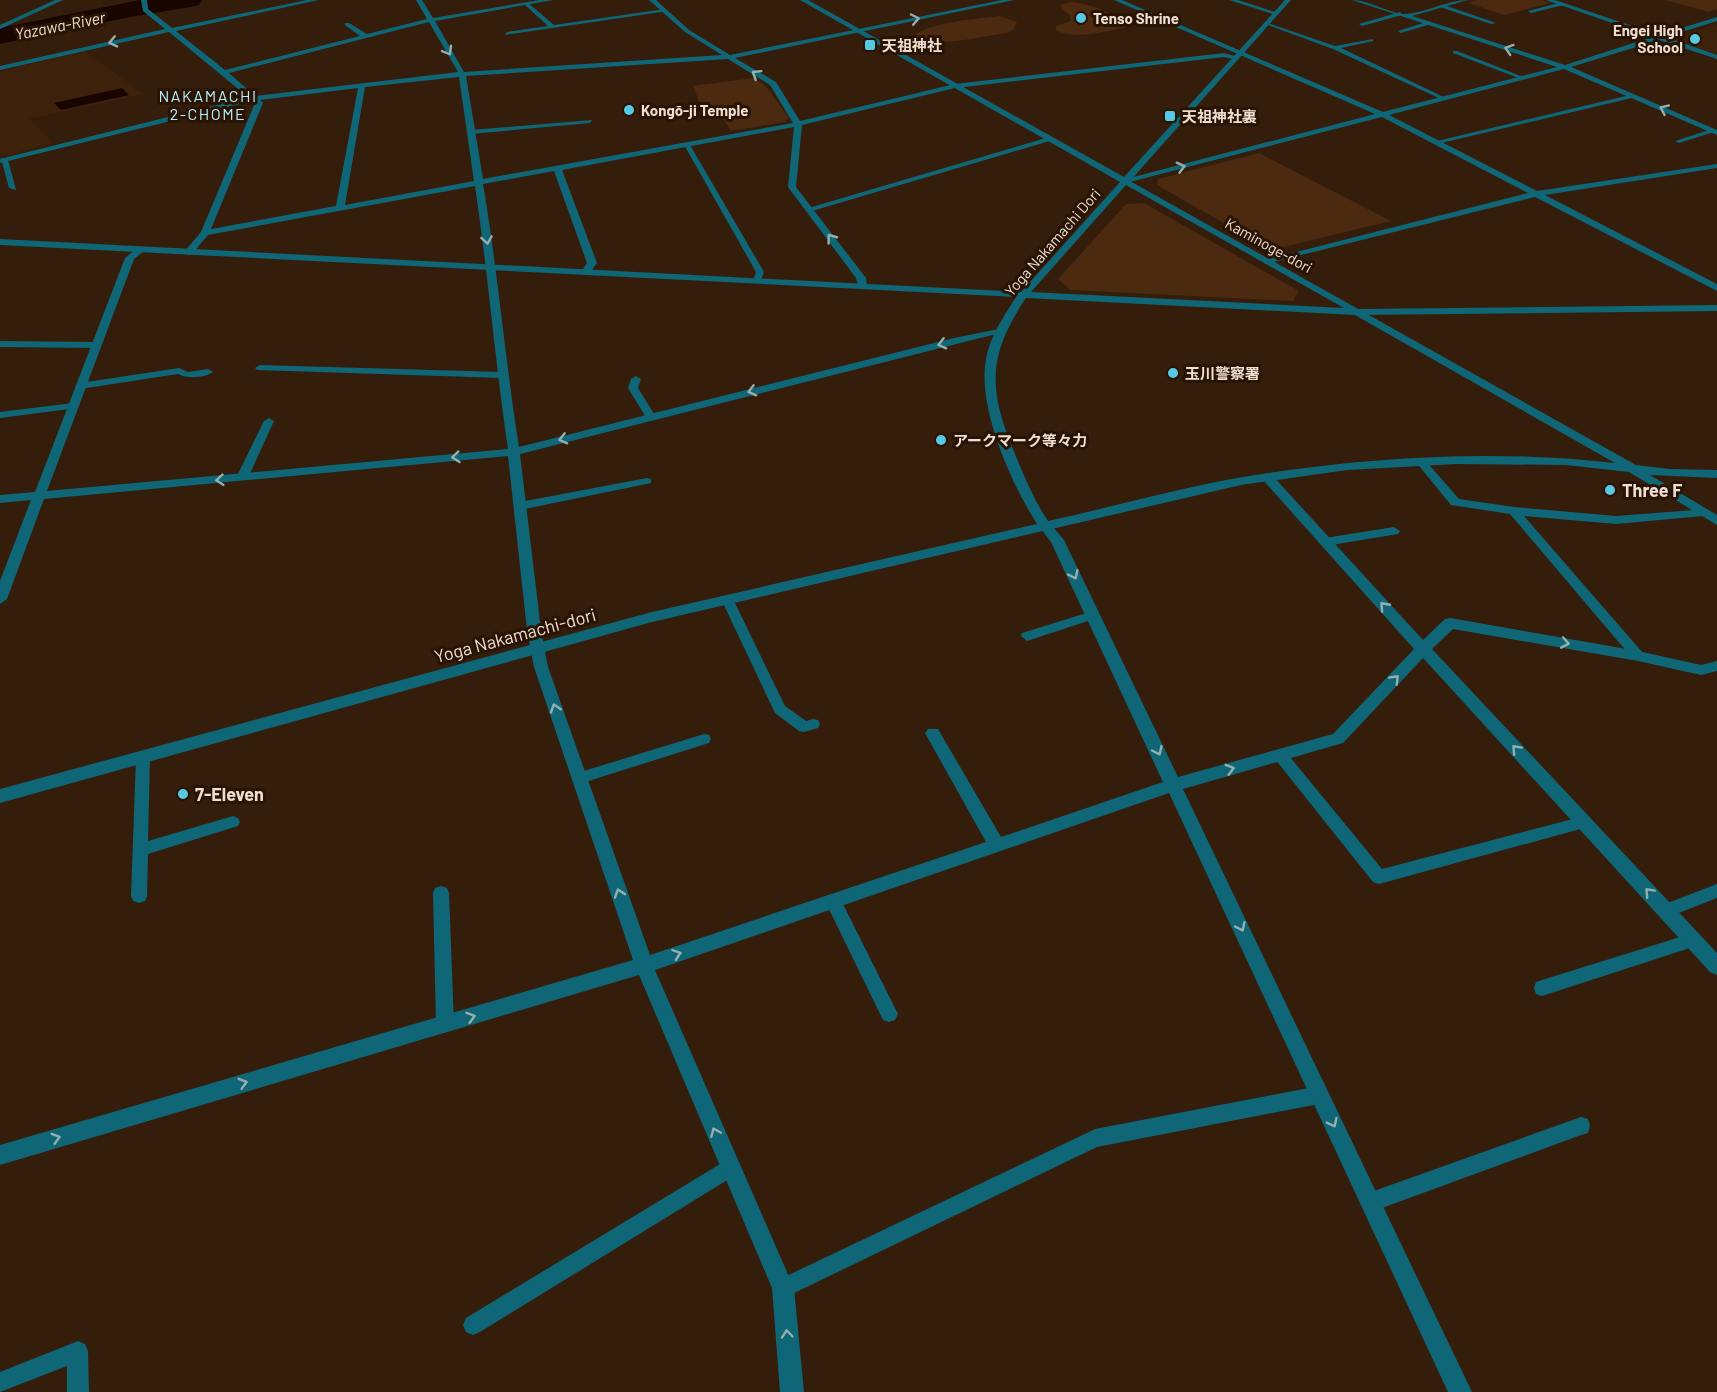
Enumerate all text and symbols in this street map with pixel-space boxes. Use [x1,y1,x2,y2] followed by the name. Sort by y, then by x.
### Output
[13,7,108,43] water label: Yazawa-River
[1093,9,1179,27] place label: Tenso Shrine
[1074,11,1088,25] marker: Tenso Shrine
[910,13,920,26] one-way arrow
[1613,21,1683,56] place label: Engei High School
[1688,32,1702,46] marker: Engei High School
[108,35,118,48] one-way arrow
[882,36,942,54] place label: 天祖神社
[863,38,877,52] marker: 天祖神社
[1504,44,1515,56] one-way arrow
[441,45,452,55] one-way arrow
[752,69,762,81] one-way arrow
[158,86,258,123] district label: NAKAMACHI 2-CHOME
[641,101,748,119] place label: Kongō-ji Temple
[622,103,636,117] marker: Kongō-ji Temple
[1659,105,1670,117] one-way arrow
[1182,107,1257,125] place label: 天祖神社裏
[1163,109,1177,123] marker: 天祖神社裏
[1176,162,1186,175] one-way arrow
[1000,184,1104,300] street label: Yoga Nakamachi Dori
[1222,214,1316,276] street label: Kaminoge-dori
[827,234,838,245] one-way arrow
[481,235,493,245] one-way arrow
[937,336,947,349] one-way arrow
[1185,364,1260,382] place label: 玉川警察署
[1166,366,1180,380] marker: 玉川警察署
[748,384,758,397] one-way arrow
[953,431,1087,449] place label: アークマーク等々力
[559,432,569,445] one-way arrow
[934,433,948,447] marker: アークマーク等々力
[451,450,460,463] one-way arrow
[215,473,224,486] one-way arrow
[1622,479,1682,501] place label: Three F
[1603,483,1617,497] marker: Three F
[1066,568,1078,579] one-way arrow
[1380,602,1391,613] one-way arrow
[432,603,598,667] street label: Yoga Nakamachi-dori
[1560,636,1570,649] one-way arrow
[1388,675,1399,685] one-way arrow
[550,703,563,714] one-way arrow
[1150,744,1162,755] one-way arrow
[1512,746,1523,756] one-way arrow
[1225,764,1235,777] one-way arrow
[195,783,264,805] place label: 7-Eleven
[176,787,190,801] marker: 7-Eleven
[613,888,626,899] one-way arrow
[1645,888,1656,899] one-way arrow
[1233,921,1245,932] one-way arrow
[671,949,682,961] one-way arrow
[465,1012,476,1024] one-way arrow
[237,1078,248,1090] one-way arrow
[1325,1116,1337,1127] one-way arrow
[711,1127,723,1138] one-way arrow
[50,1133,61,1145] one-way arrow
[781,1329,794,1338] one-way arrow

